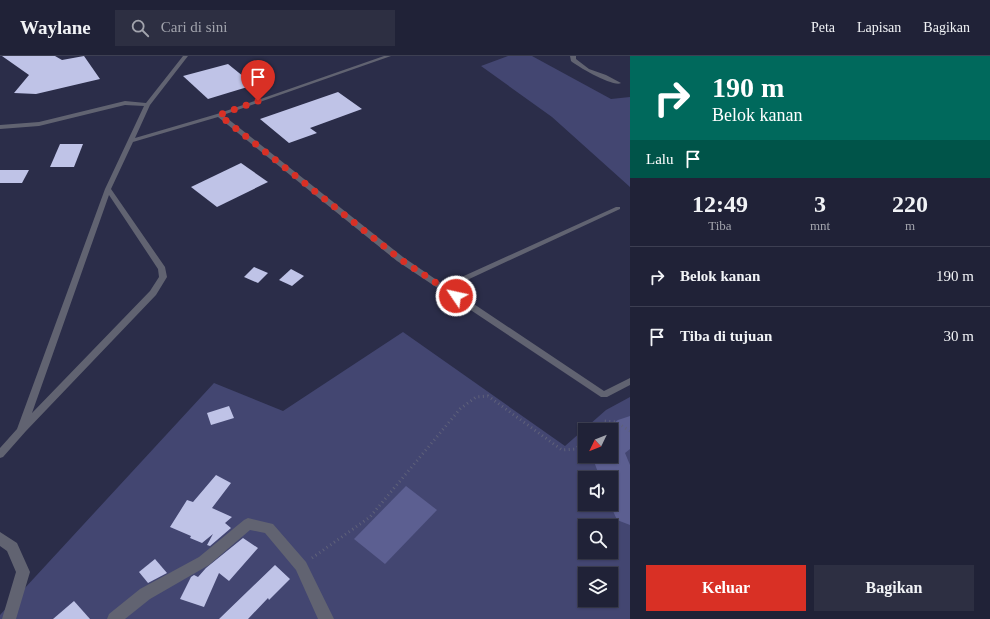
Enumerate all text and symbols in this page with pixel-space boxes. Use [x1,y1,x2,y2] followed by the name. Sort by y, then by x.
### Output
[115,10,395,46] search box
[20,17,91,38] text: Waylane
[129,17,151,39] icon: search
[161,19,227,35] text: Cari di sini
[811,20,835,35] text: Peta
[857,20,901,35] text: Lapisan
[923,20,970,35] text: Bagikan
[241,60,275,101] pin
[247,66,269,88] icon: arrive
[646,72,698,124] icon: right
[712,72,784,103] text: 190 m
[712,105,802,125] text: Belok kanan
[682,148,704,170] icon: arrive
[646,151,674,167] text: Lalu
[692,191,748,217] text: 12:49
[814,191,826,217] text: 3
[892,191,928,217] text: 220
[708,218,732,233] text: Tiba
[810,218,830,233] text: mnt
[905,218,915,233] text: m
[646,266,668,288] icon: right
[680,268,760,284] text: Belok kanan
[936,268,974,284] text: 190 m
[435,275,477,317] position arrow
[646,326,668,348] icon: arrive
[680,328,772,344] text: Tiba di tujuan
[944,328,974,344] text: 30 m
[578,423,618,463] north arrow
[578,423,618,607] map controls
[578,471,618,511] button: sound
[578,519,618,559] button: search
[646,565,806,611] button: Keluar
[814,565,974,611] button: Bagikan
[578,567,618,607] button: layers

